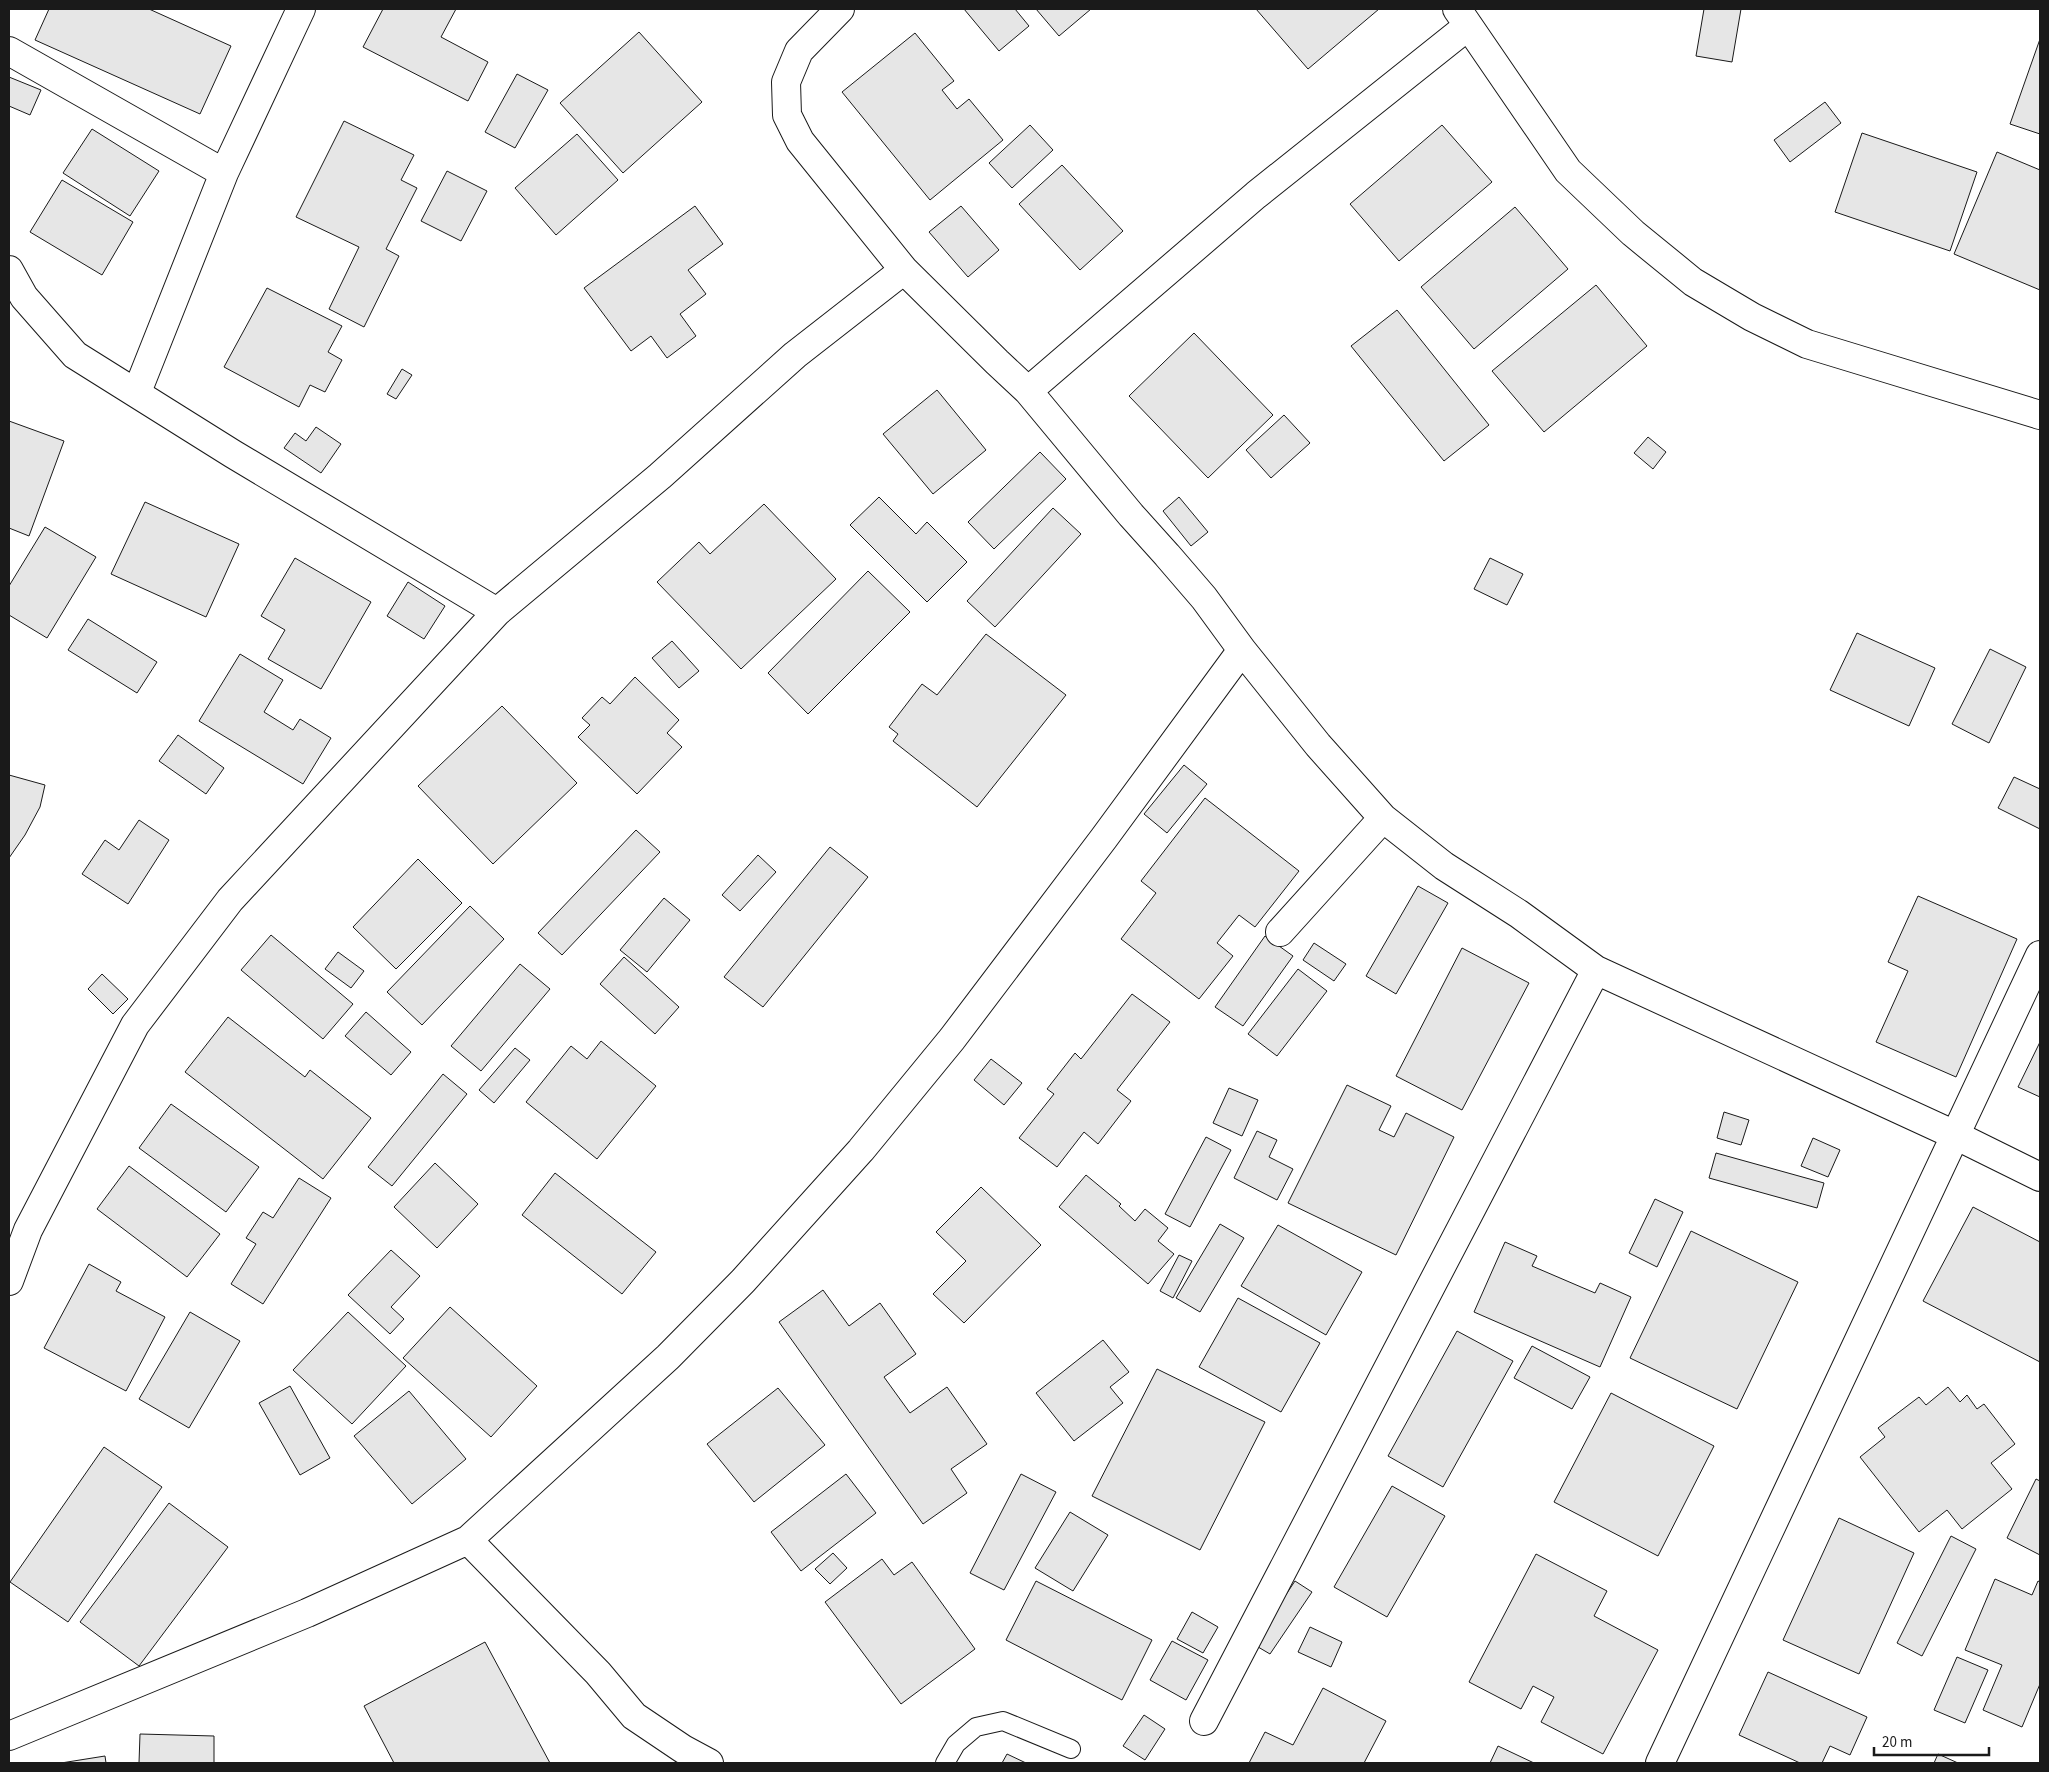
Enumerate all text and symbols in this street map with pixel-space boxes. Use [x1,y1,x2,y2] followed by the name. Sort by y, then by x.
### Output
[1874,1724,1989,1756] scale bar
[1882,1732,1912,1753] text: 20 m

